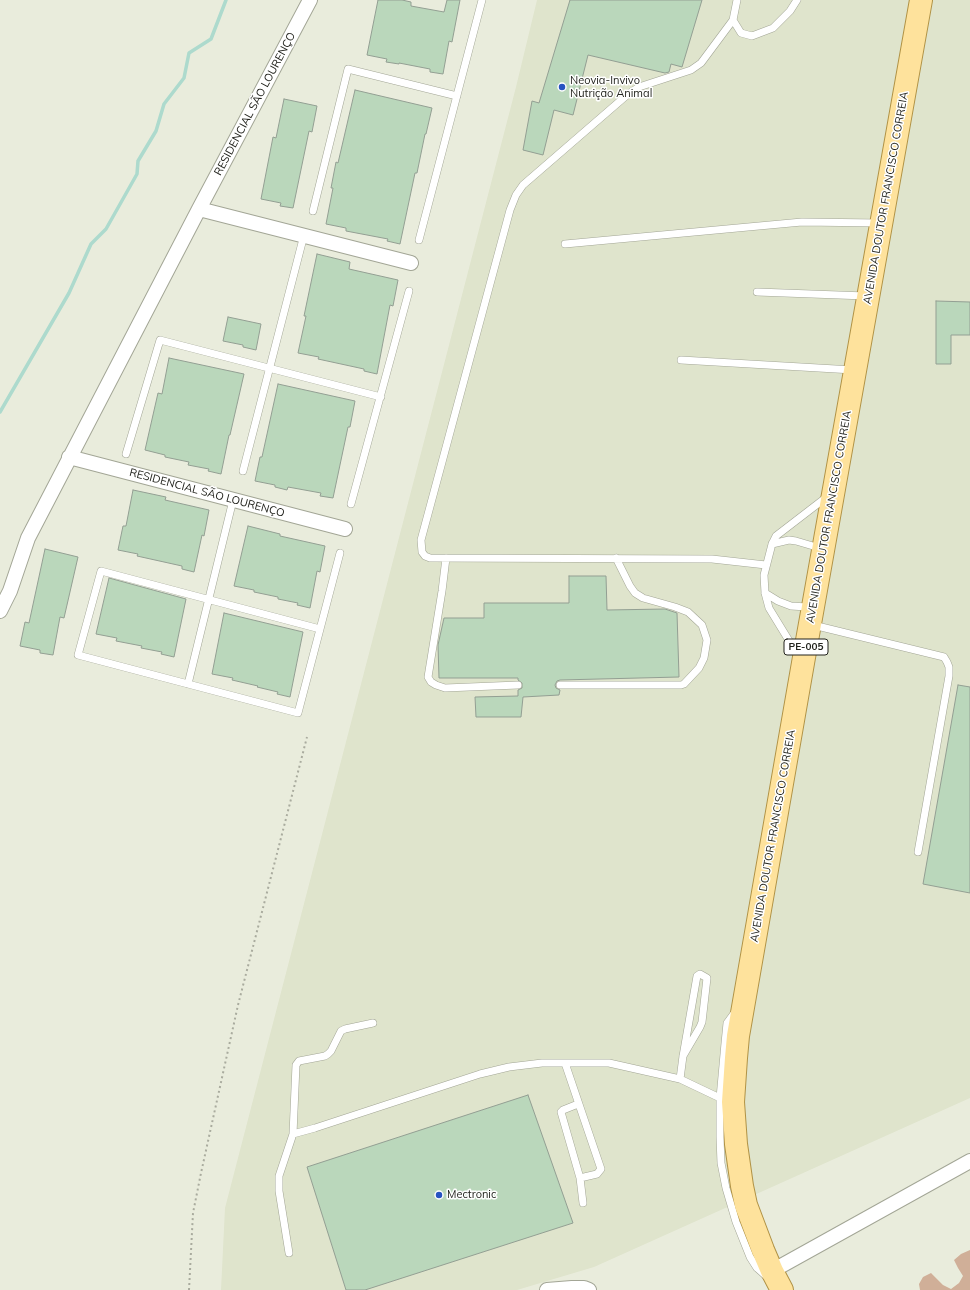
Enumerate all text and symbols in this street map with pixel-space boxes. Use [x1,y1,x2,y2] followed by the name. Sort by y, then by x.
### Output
[212,30,298,178] street label: RESIDENCIAL SÃO LOURENÇO
[570,74,652,100] place label: Neovia-Invivo Nutrição Animal
[557,82,567,92] marker: Neovia-Invivo Nutrição Animal
[861,91,911,305] street label: AVENIDA DOUTOR FRANCISCO CORREIA
[804,410,854,624] street label: AVENIDA DOUTOR FRANCISCO CORREIA
[128,466,286,520] street label: RESIDENCIAL SÃO LOURENÇO
[784,639,828,655] road number: PE-005
[748,729,798,943] street label: AVENIDA DOUTOR FRANCISCO CORREIA
[447,1188,496,1202] place label: Mectronic
[434,1190,444,1200] marker: Mectronic

